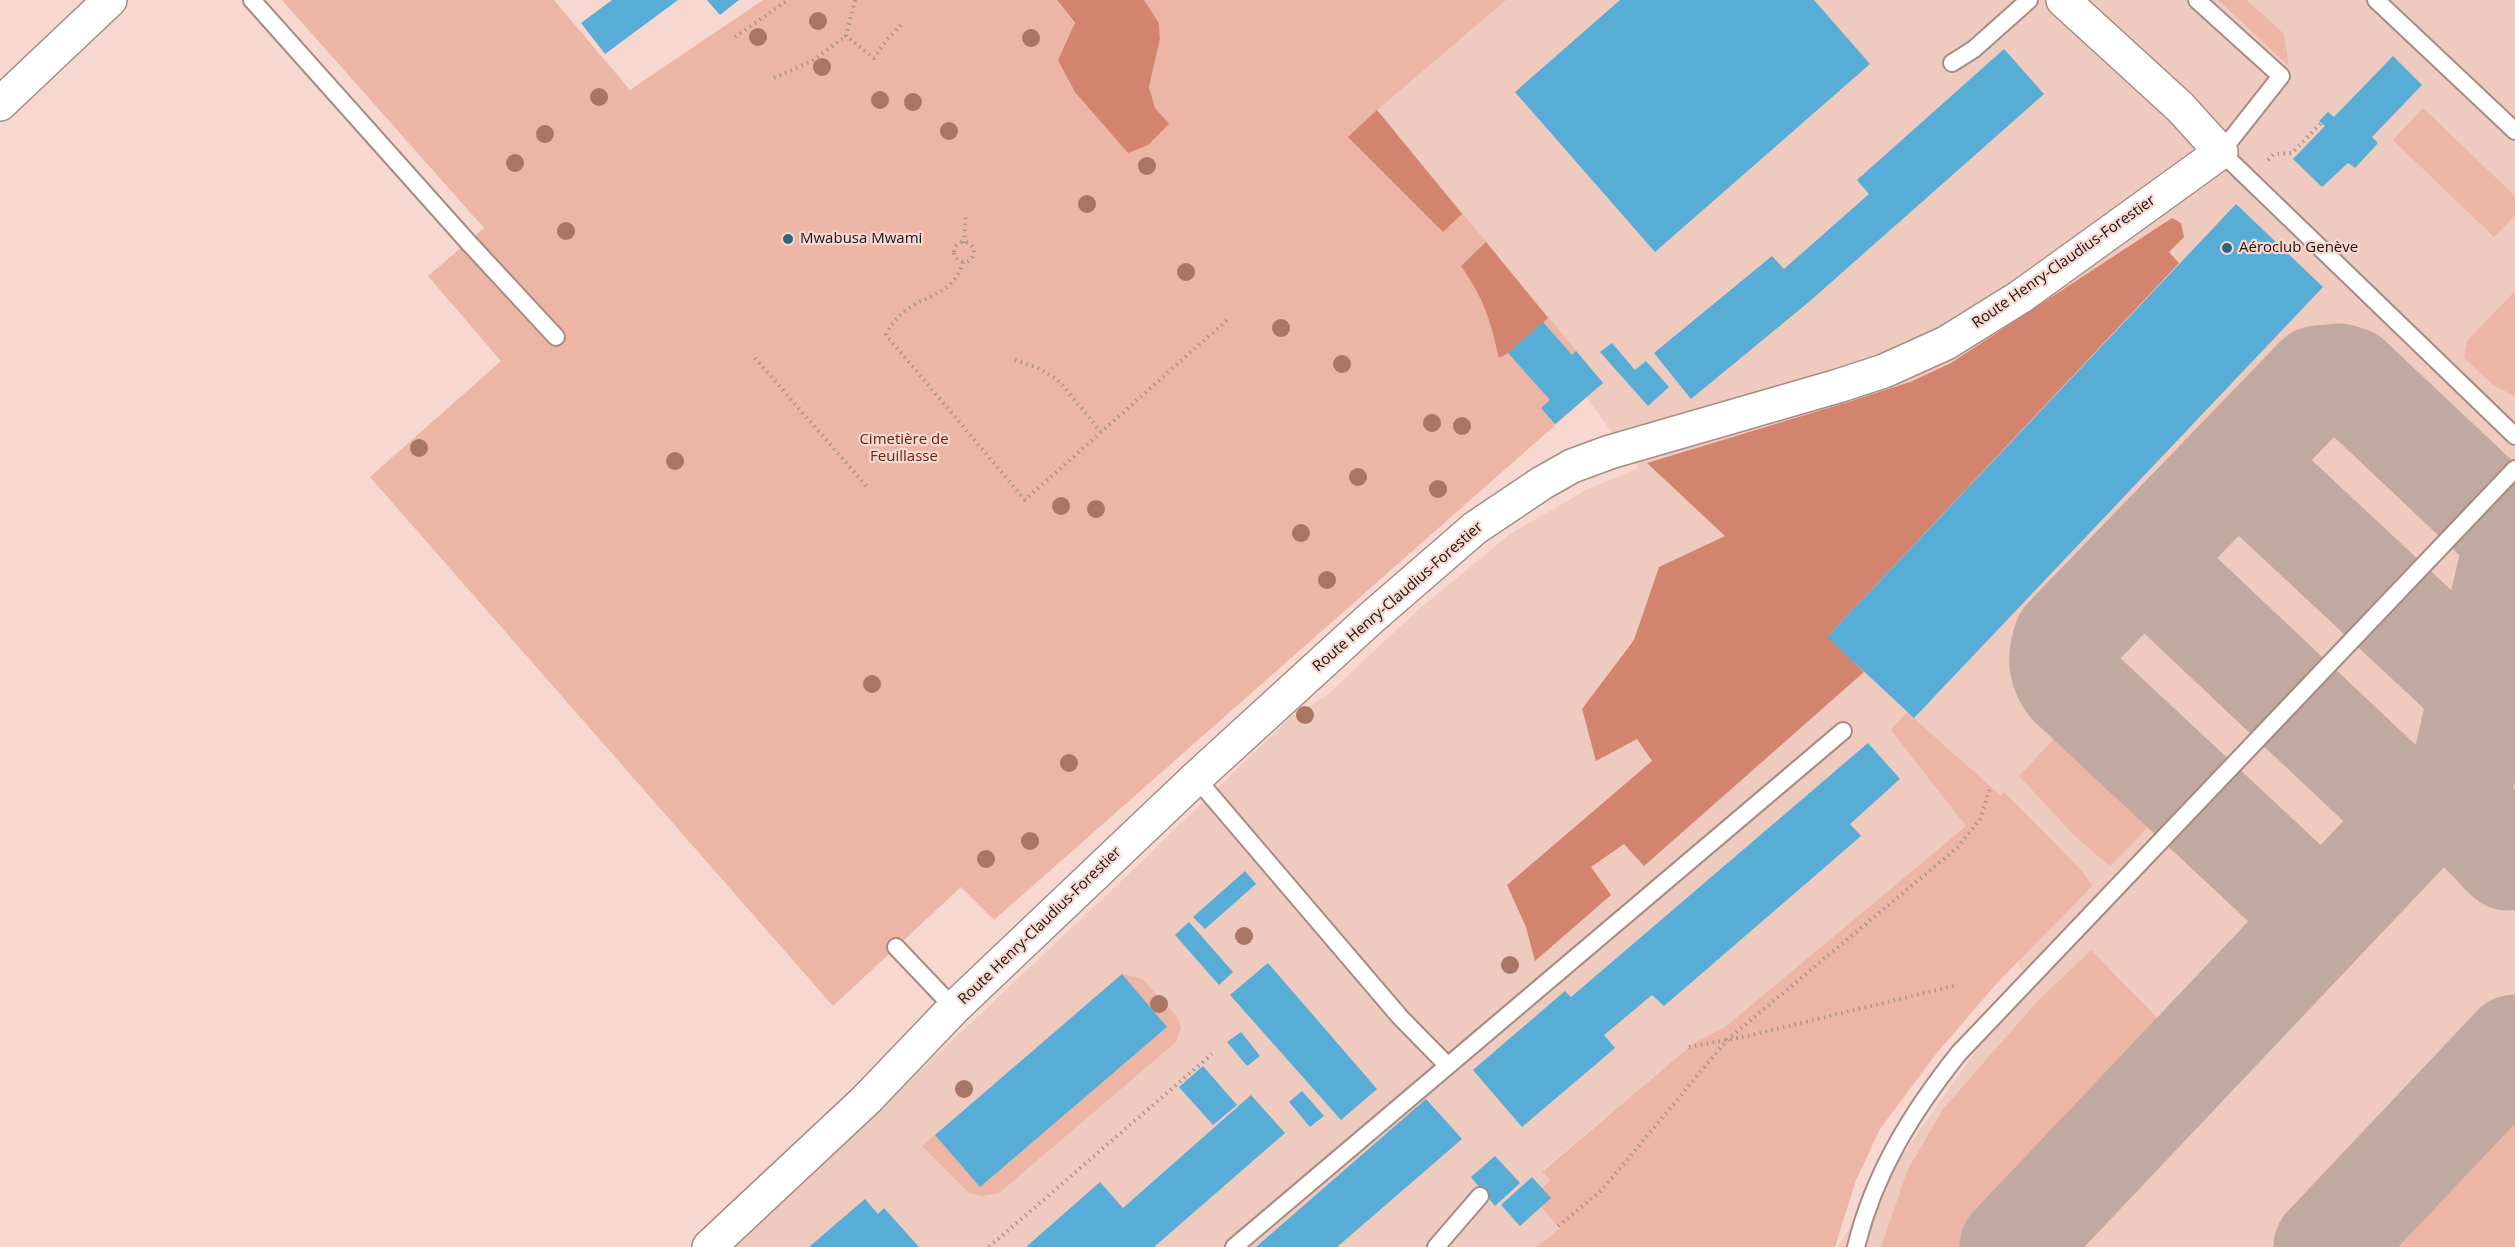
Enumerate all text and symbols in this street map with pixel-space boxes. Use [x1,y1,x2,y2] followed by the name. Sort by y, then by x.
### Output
[1969,192,2159,332] street label: Route Henry-Claudius-Forestier
[800,230,922,248] place label: Mwabusa Mwami
[781,232,795,246] marker: Mwabusa Mwami
[2239,239,2358,257] place label: Aéroclub Genève
[2220,241,2234,255] marker: Aéroclub Genève
[859,431,949,466] park label: Cimetière de Feuillasse
[1309,518,1487,676] street label: Route Henry-Claudius-Forestier
[955,843,1125,1009] street label: Route Henry-Claudius-Forestier

